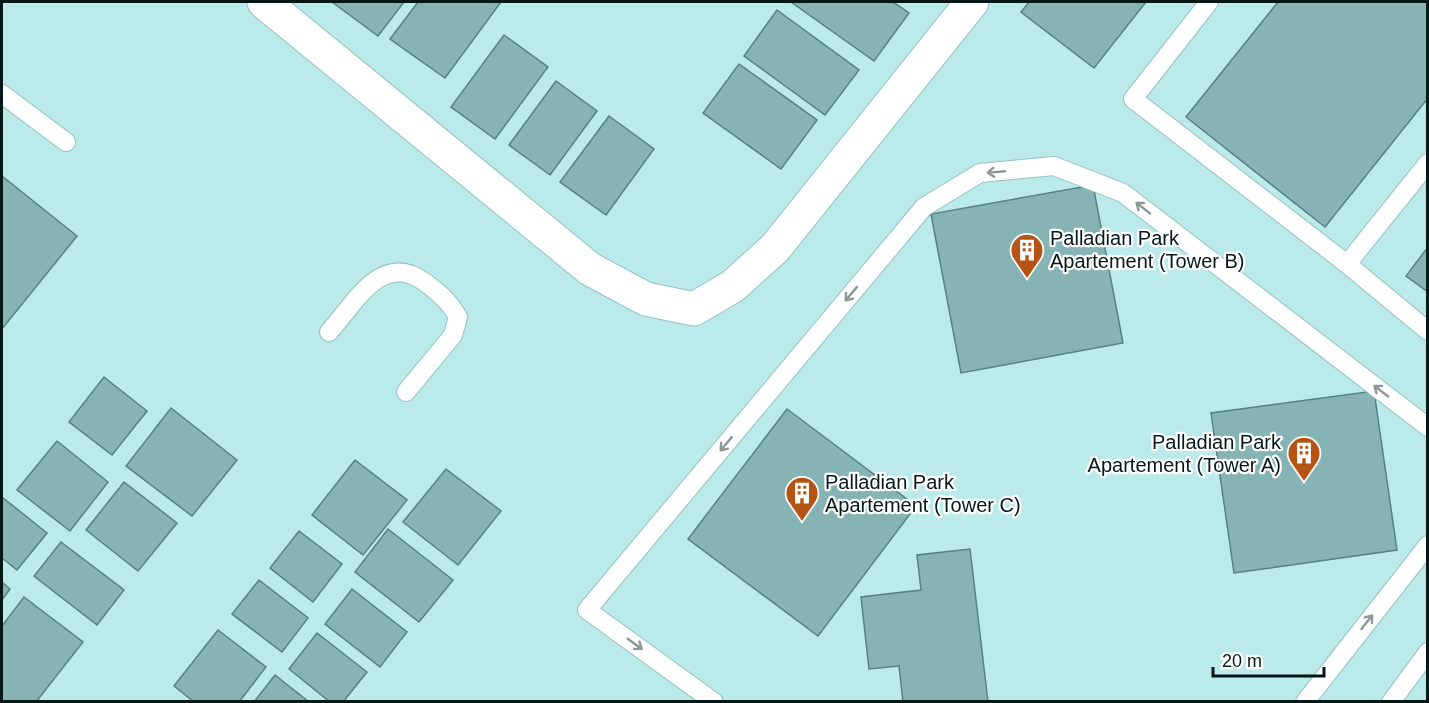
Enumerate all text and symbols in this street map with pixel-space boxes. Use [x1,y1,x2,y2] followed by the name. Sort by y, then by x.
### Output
[986,167,1006,178] one-way arrow
[1136,202,1152,214] one-way arrow
[1050,227,1245,272] place label: Palladian Park Apartement (Tower B)
[1009,232,1045,279] building icon: Palladian Park Apartement (Tower B)
[844,286,858,301] one-way arrow
[1373,385,1389,398] one-way arrow
[1088,431,1282,476] place label: Palladian Park Apartement (Tower A)
[1286,435,1322,482] building icon: Palladian Park Apartement (Tower A)
[719,436,733,451] one-way arrow
[825,471,1021,516] place label: Palladian Park Apartement (Tower C)
[784,475,820,522] building icon: Palladian Park Apartement (Tower C)
[1361,615,1374,631] one-way arrow
[626,638,642,650] one-way arrow
[1213,640,1324,678] scale bar
[1222,651,1262,671] text: 20 m

